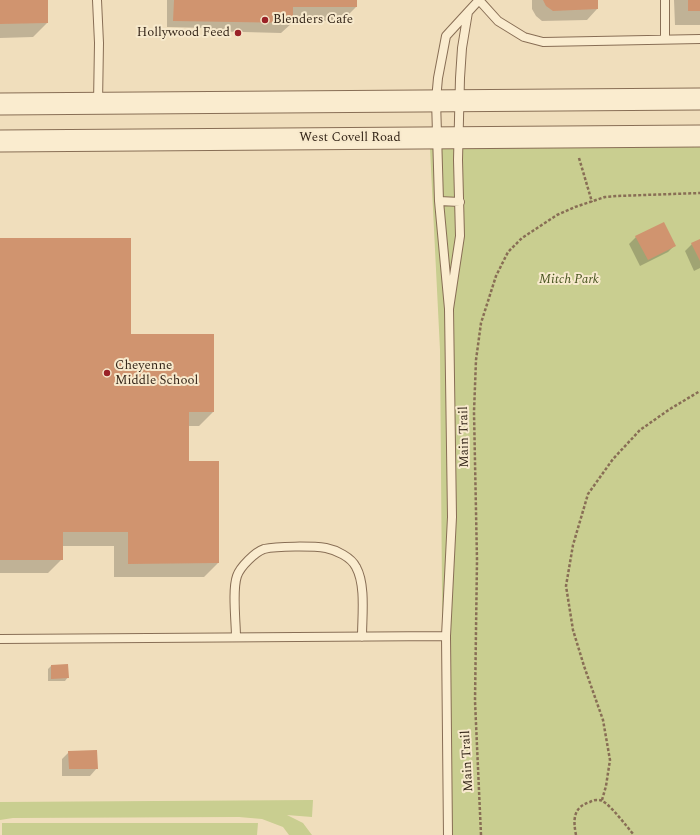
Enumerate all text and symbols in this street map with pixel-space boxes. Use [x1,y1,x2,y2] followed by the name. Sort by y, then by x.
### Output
[273,12,353,28] place label: Blenders Cafe
[260,15,270,25] marker: Blenders Cafe
[137,25,230,41] place label: Hollywood Feed
[233,28,243,38] marker: Hollywood Feed
[299,130,401,146] street label: West Covell Road
[539,272,599,288] park label: Mitch Park
[115,358,198,389] place label: Cheyenne Middle School
[102,368,112,378] marker: Cheyenne Middle School
[457,406,473,468] street label: Main Trail
[459,730,477,792] street label: Main Trail

